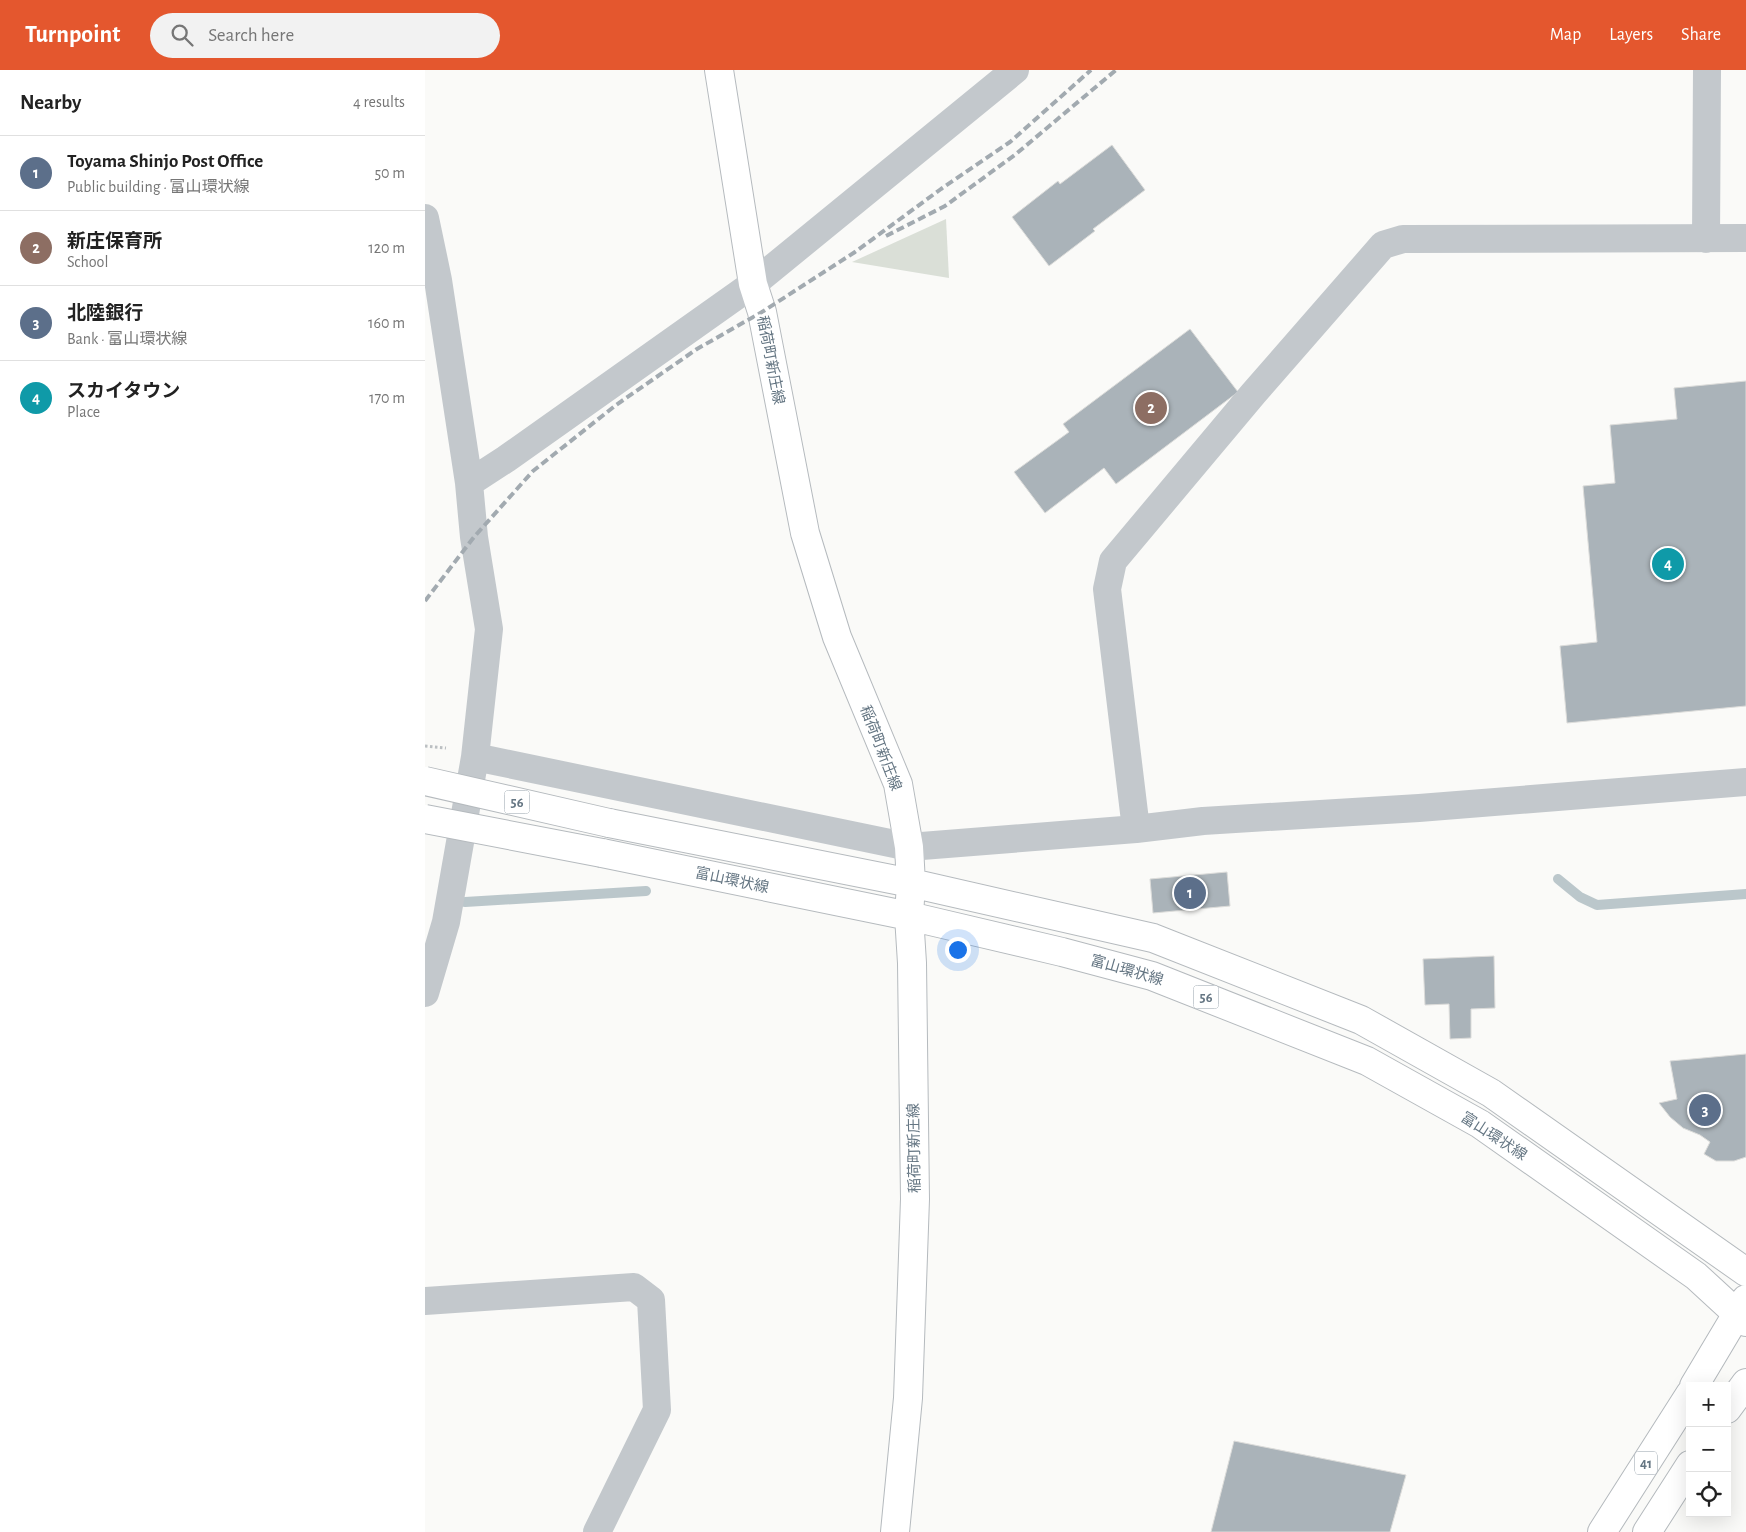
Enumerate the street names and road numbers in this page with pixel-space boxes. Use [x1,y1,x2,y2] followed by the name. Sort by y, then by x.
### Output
[755,314,787,406] street label: 稲荷町新庄線
[857,703,905,793] street label: 稲荷町新庄線
[505,790,529,814] road number: 56
[694,863,771,896] street label: 富山環状線
[1089,951,1166,988] street label: 富山環状線
[1193,986,1219,1009] road number: 56
[905,1103,923,1193] street label: 稲荷町新庄線
[1458,1108,1530,1163] street label: 富山環状線
[1635,1452,1657,1475] road number: 41

